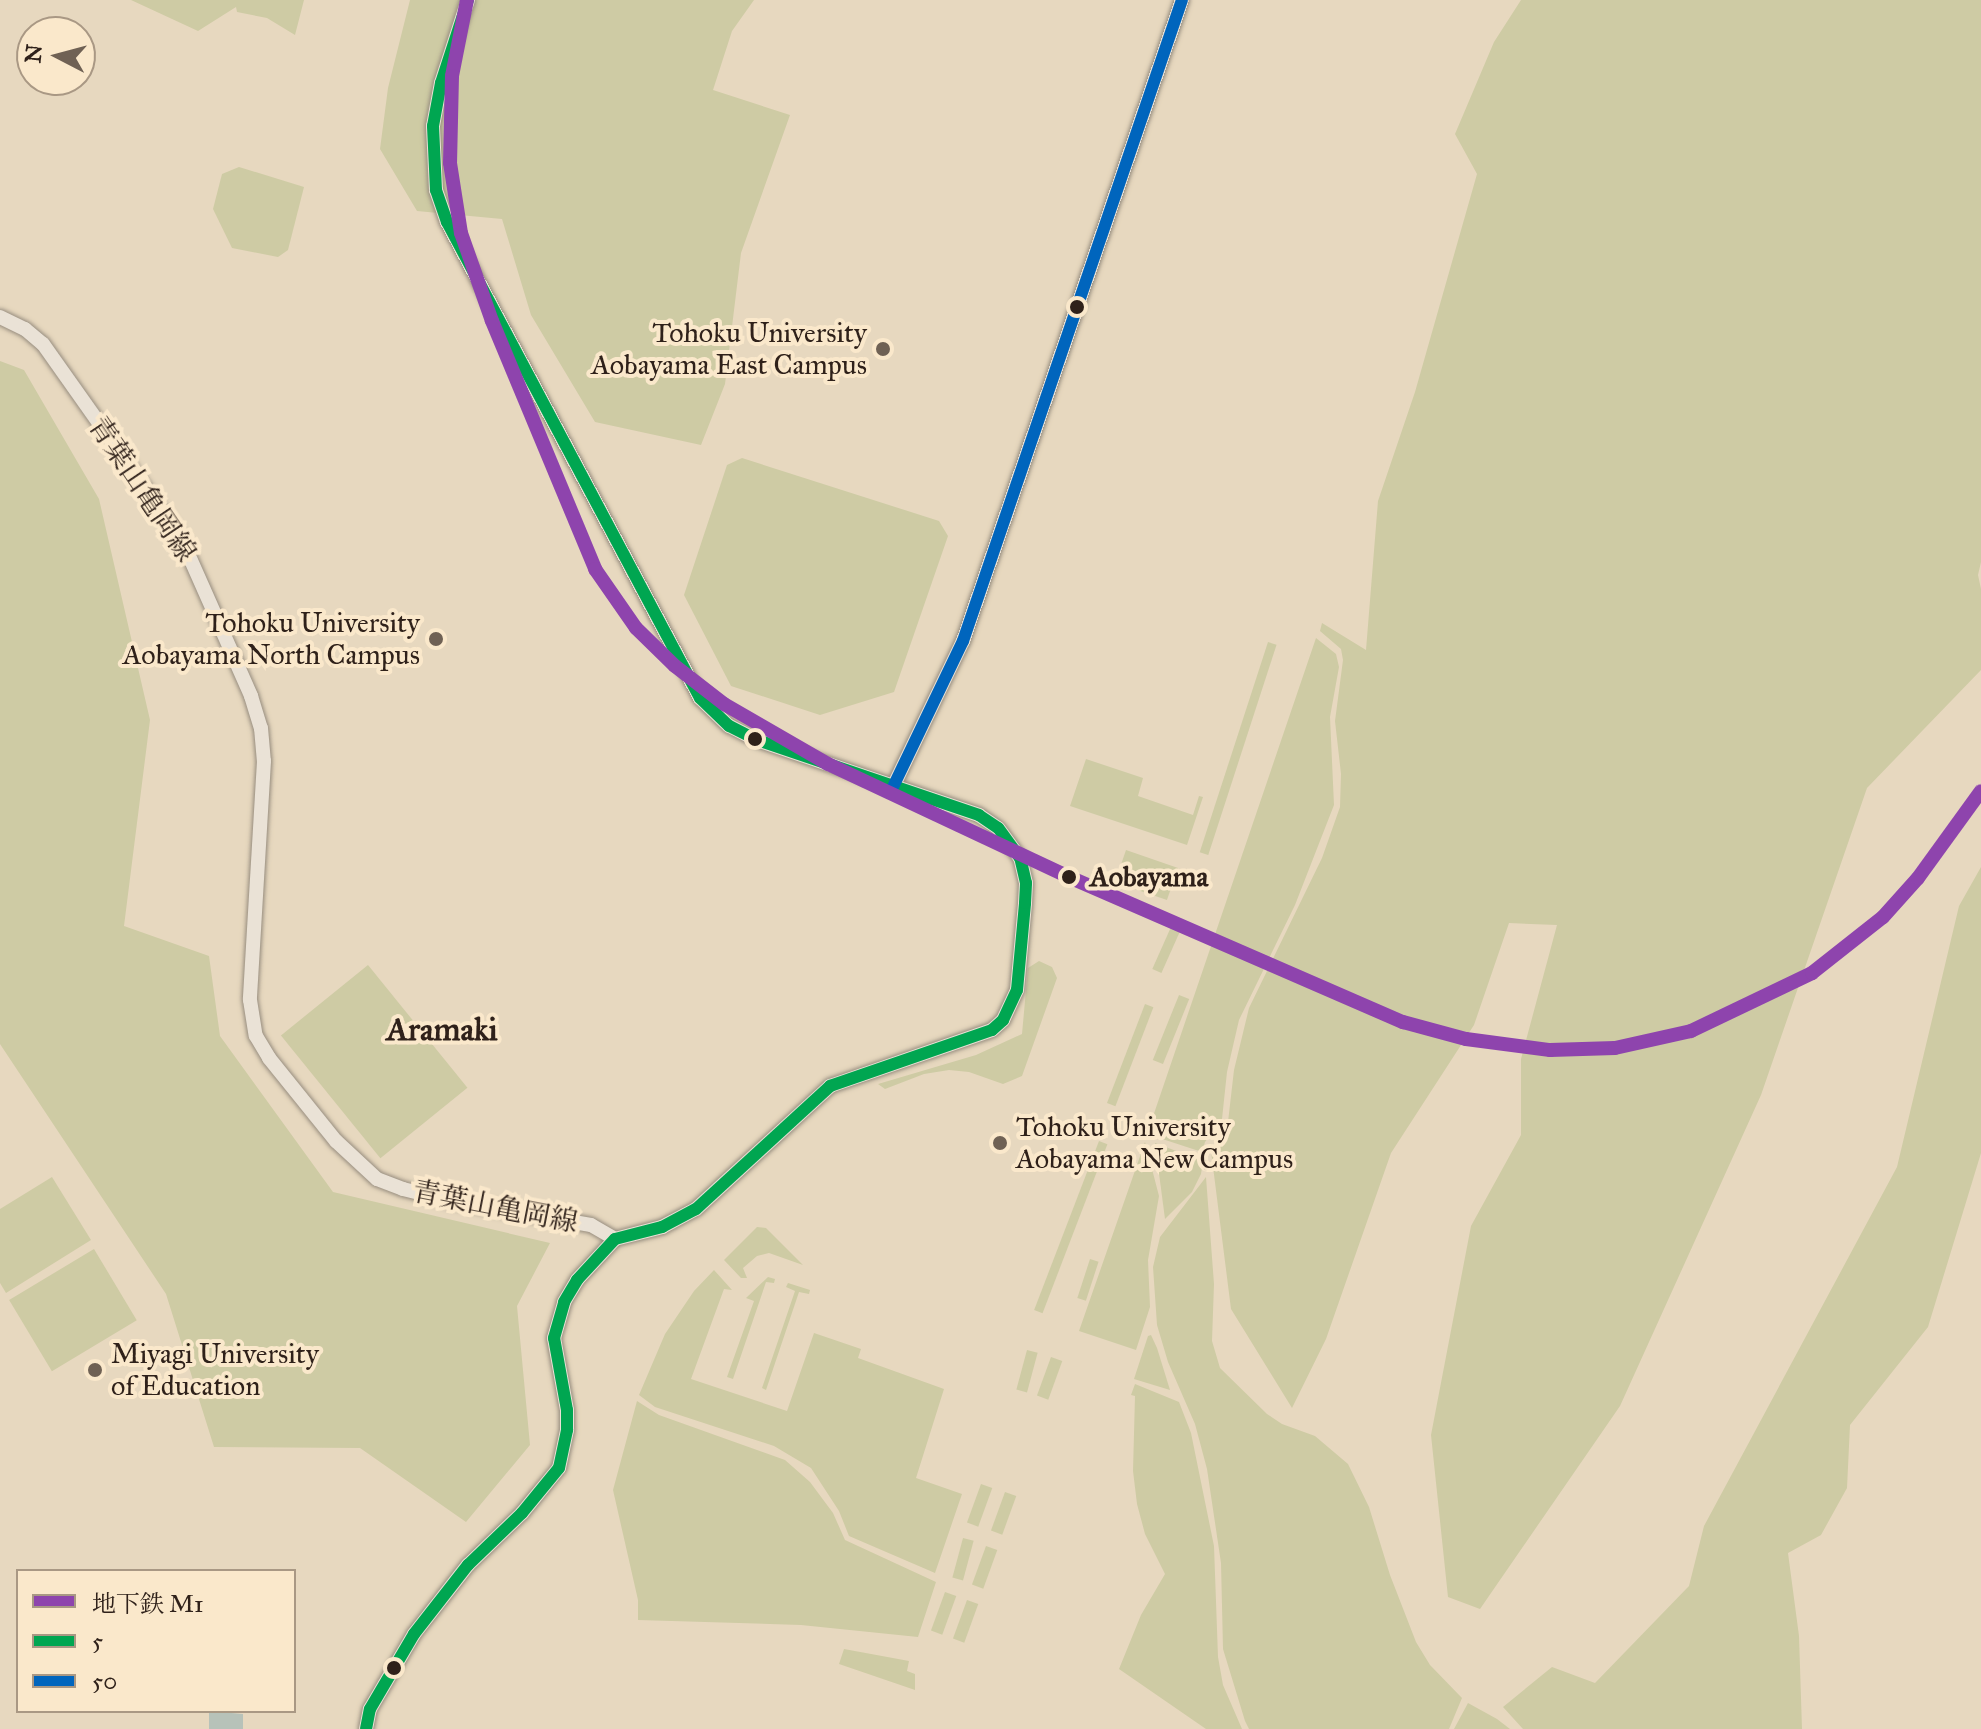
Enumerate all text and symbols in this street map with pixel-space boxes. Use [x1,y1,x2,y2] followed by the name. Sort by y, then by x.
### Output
[16,16,96,96] north arrow
[19,43,48,64] text: N
[1069,299,1085,315] unlabelled marker
[591,316,867,382] place label: Tohoku University Aobayama East Campus
[874,340,892,358] marker: Tohoku University Aobayama East Campus
[81,410,203,568] street label: 青葉山亀岡線
[123,606,420,672] place label: Tohoku University Aobayama North Campus
[427,630,445,648] marker: Tohoku University Aobayama North Campus
[747,731,763,747] unlabelled marker
[1090,860,1208,894] place label: Aobayama
[1055,863,1083,891] marker: Aobayama
[386,1011,498,1049] district label: Aramaki
[1016,1110,1293,1176] place label: Tohoku University Aobayama New Campus
[991,1134,1009,1152] marker: Tohoku University Aobayama New Campus
[409,1174,581,1240] street label: 青葉山亀岡線
[111,1337,319,1403] place label: Miyagi University of Education
[86,1361,104,1379] marker: Miyagi University of Education
[16,1569,296,1713] legend
[92,1589,203,1619] text: 地下鉄 M1
[92,1626,103,1656] text: 5
[386,1660,402,1676] unlabelled marker
[92,1666,117,1696] text: 50

